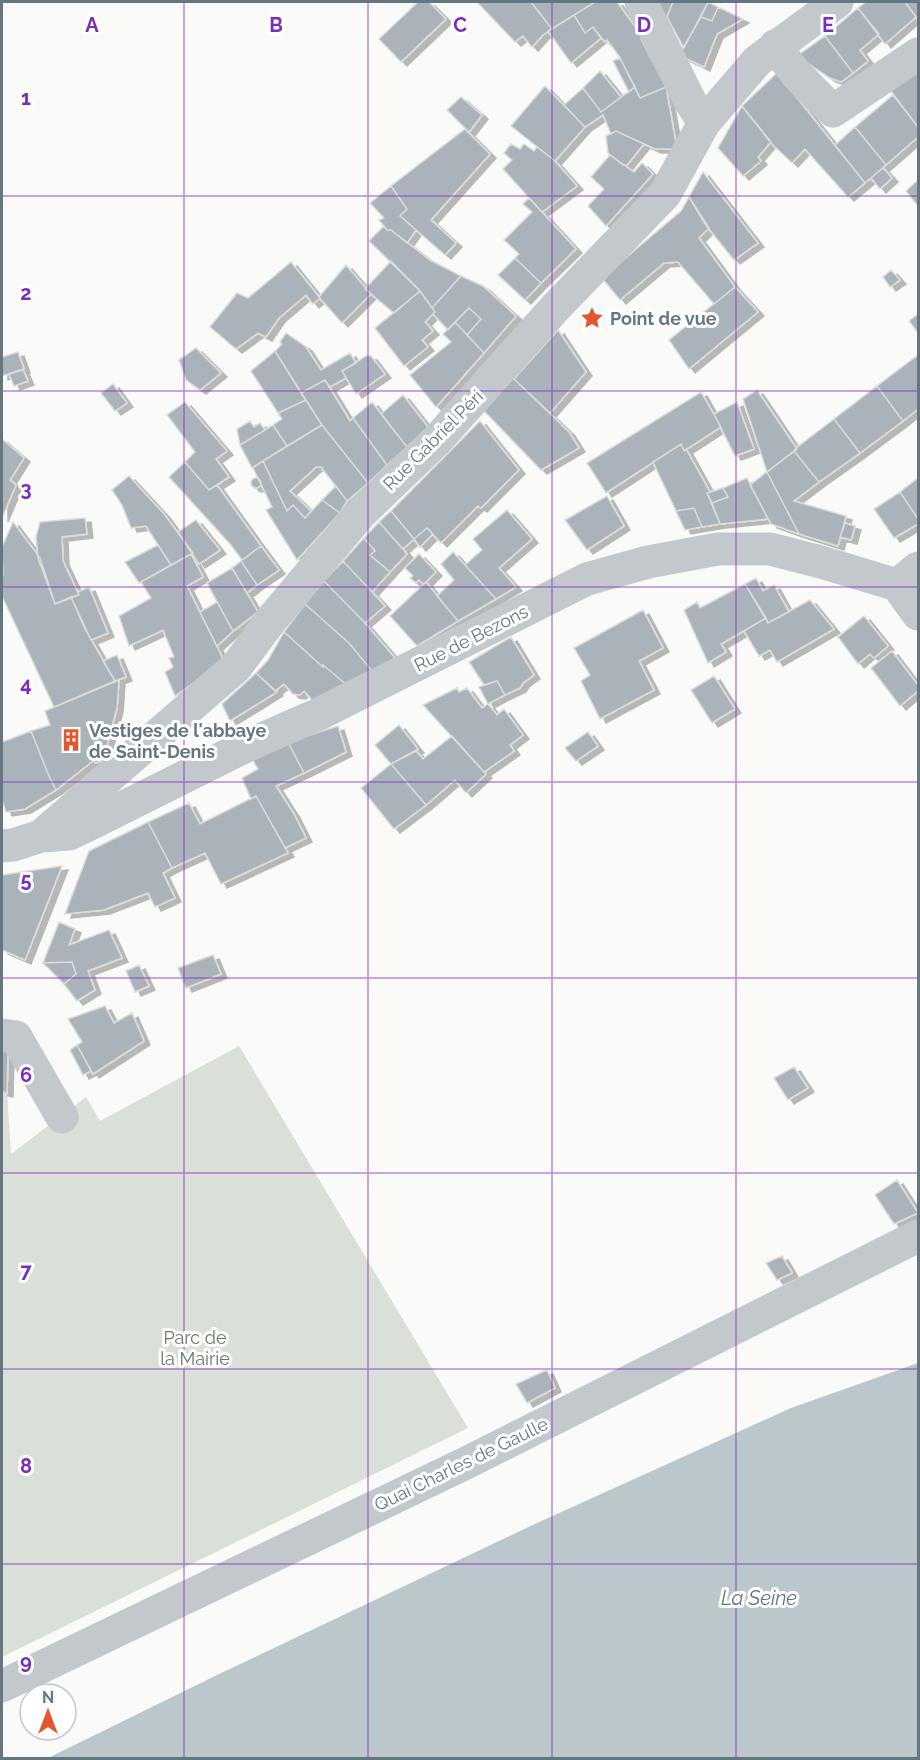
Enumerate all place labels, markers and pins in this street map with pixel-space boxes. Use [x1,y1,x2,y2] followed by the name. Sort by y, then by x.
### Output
[579,305,605,331] place icon: Point de vue
[610,308,717,329] place label: Point de vue
[89,720,266,762] place label: Vestiges de l'abbaye de Saint-Denis
[58,727,84,753] building icon: Vestiges de l'abbaye de Saint-Denis

